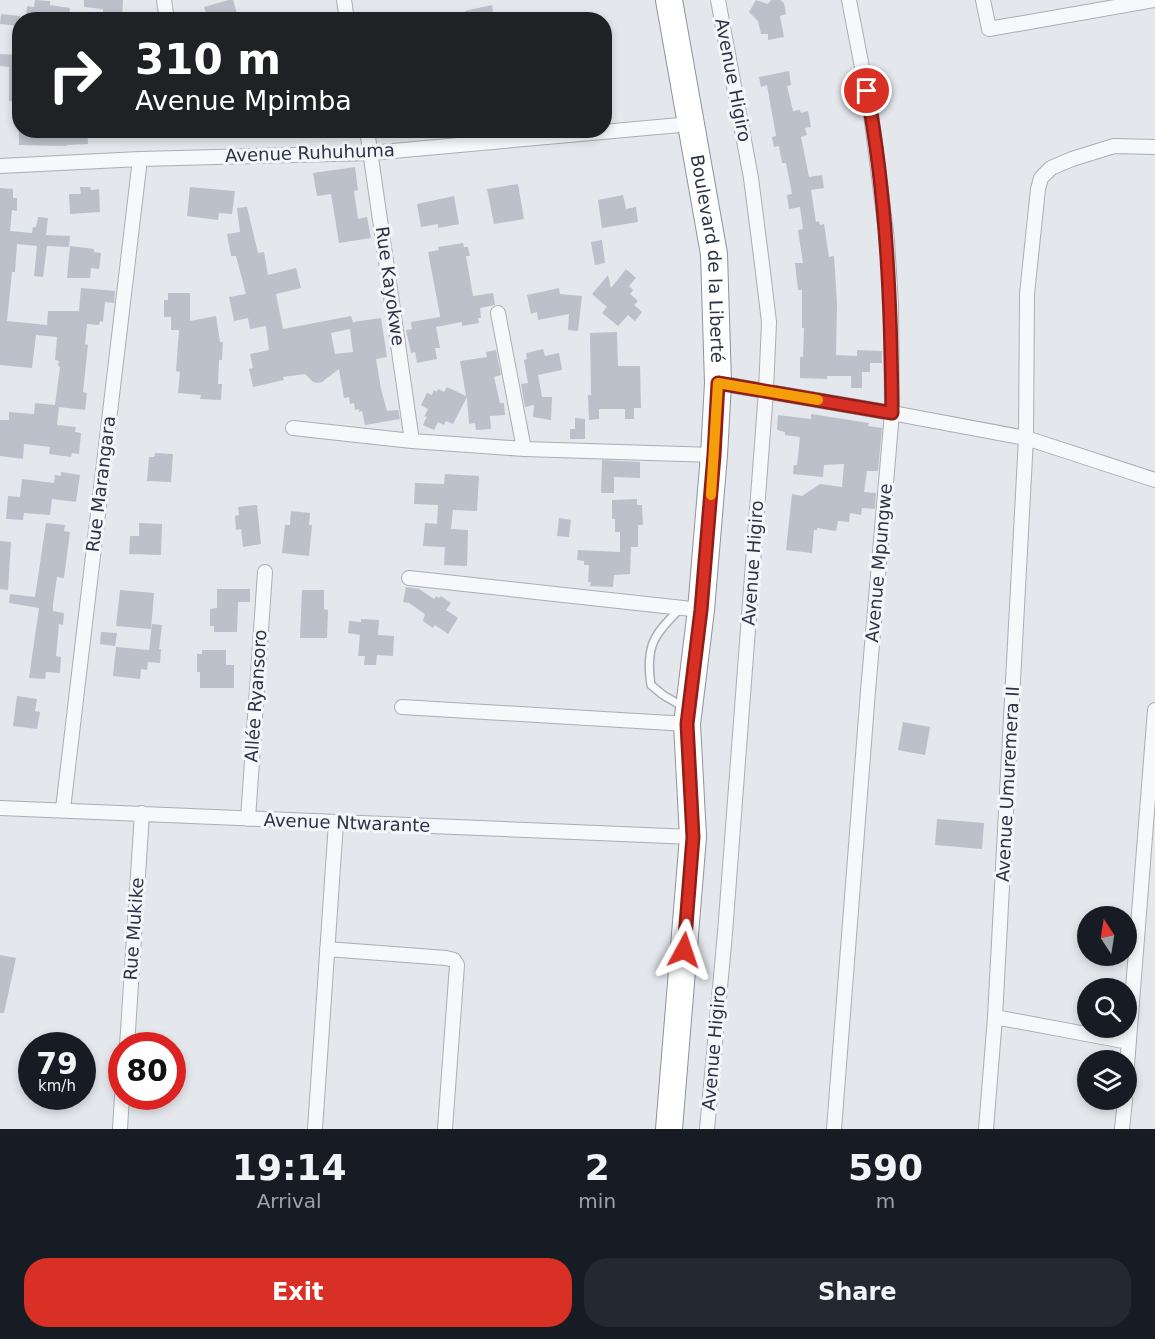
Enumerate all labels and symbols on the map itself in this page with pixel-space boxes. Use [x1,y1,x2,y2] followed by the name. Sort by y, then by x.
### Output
[711,16,756,144] street label: Avenue Higiro
[841,65,892,116] pin
[225,139,395,166] street label: Avenue Ruhuhuma
[687,153,728,363] street label: Boulevard de la Liberté
[372,225,409,347] street label: Rue Kayokwe
[82,415,119,553] street label: Rue Marangara
[861,483,896,643] street label: Avenue Mpungwe
[738,500,767,626] street label: Avenue Higiro
[240,629,271,763] street label: Allée Ryansoro
[992,685,1023,882] street label: Avenue Umuremera II
[263,809,431,836] street label: Avenue Ntwarante
[119,877,148,981] street label: Rue Mukike
[1077,906,1137,966] north arrow
[652,918,716,982] position arrow
[698,984,729,1111] street label: Avenue Higiro
[108,1032,186,1110] speed limit sign: 80

